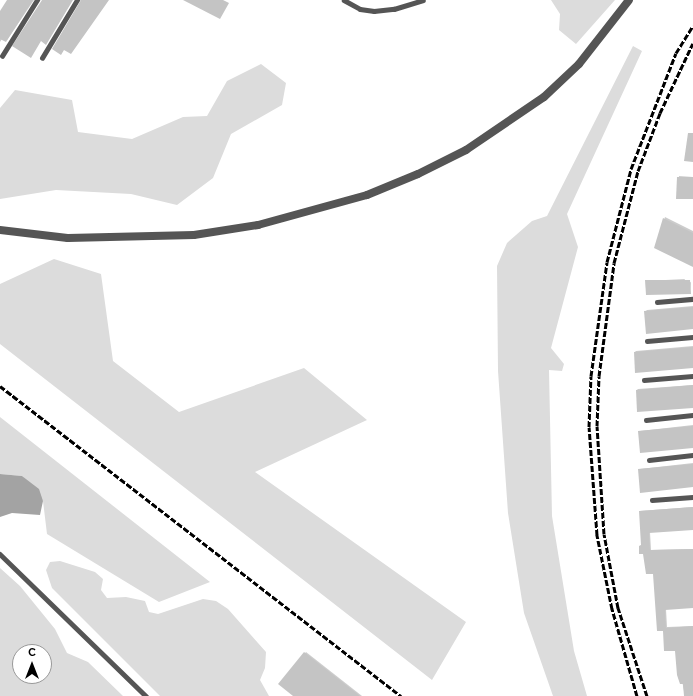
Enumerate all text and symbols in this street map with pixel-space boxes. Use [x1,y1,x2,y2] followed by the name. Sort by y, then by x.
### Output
[12,644,52,684] north arrow
[28,646,36,659] text: С

